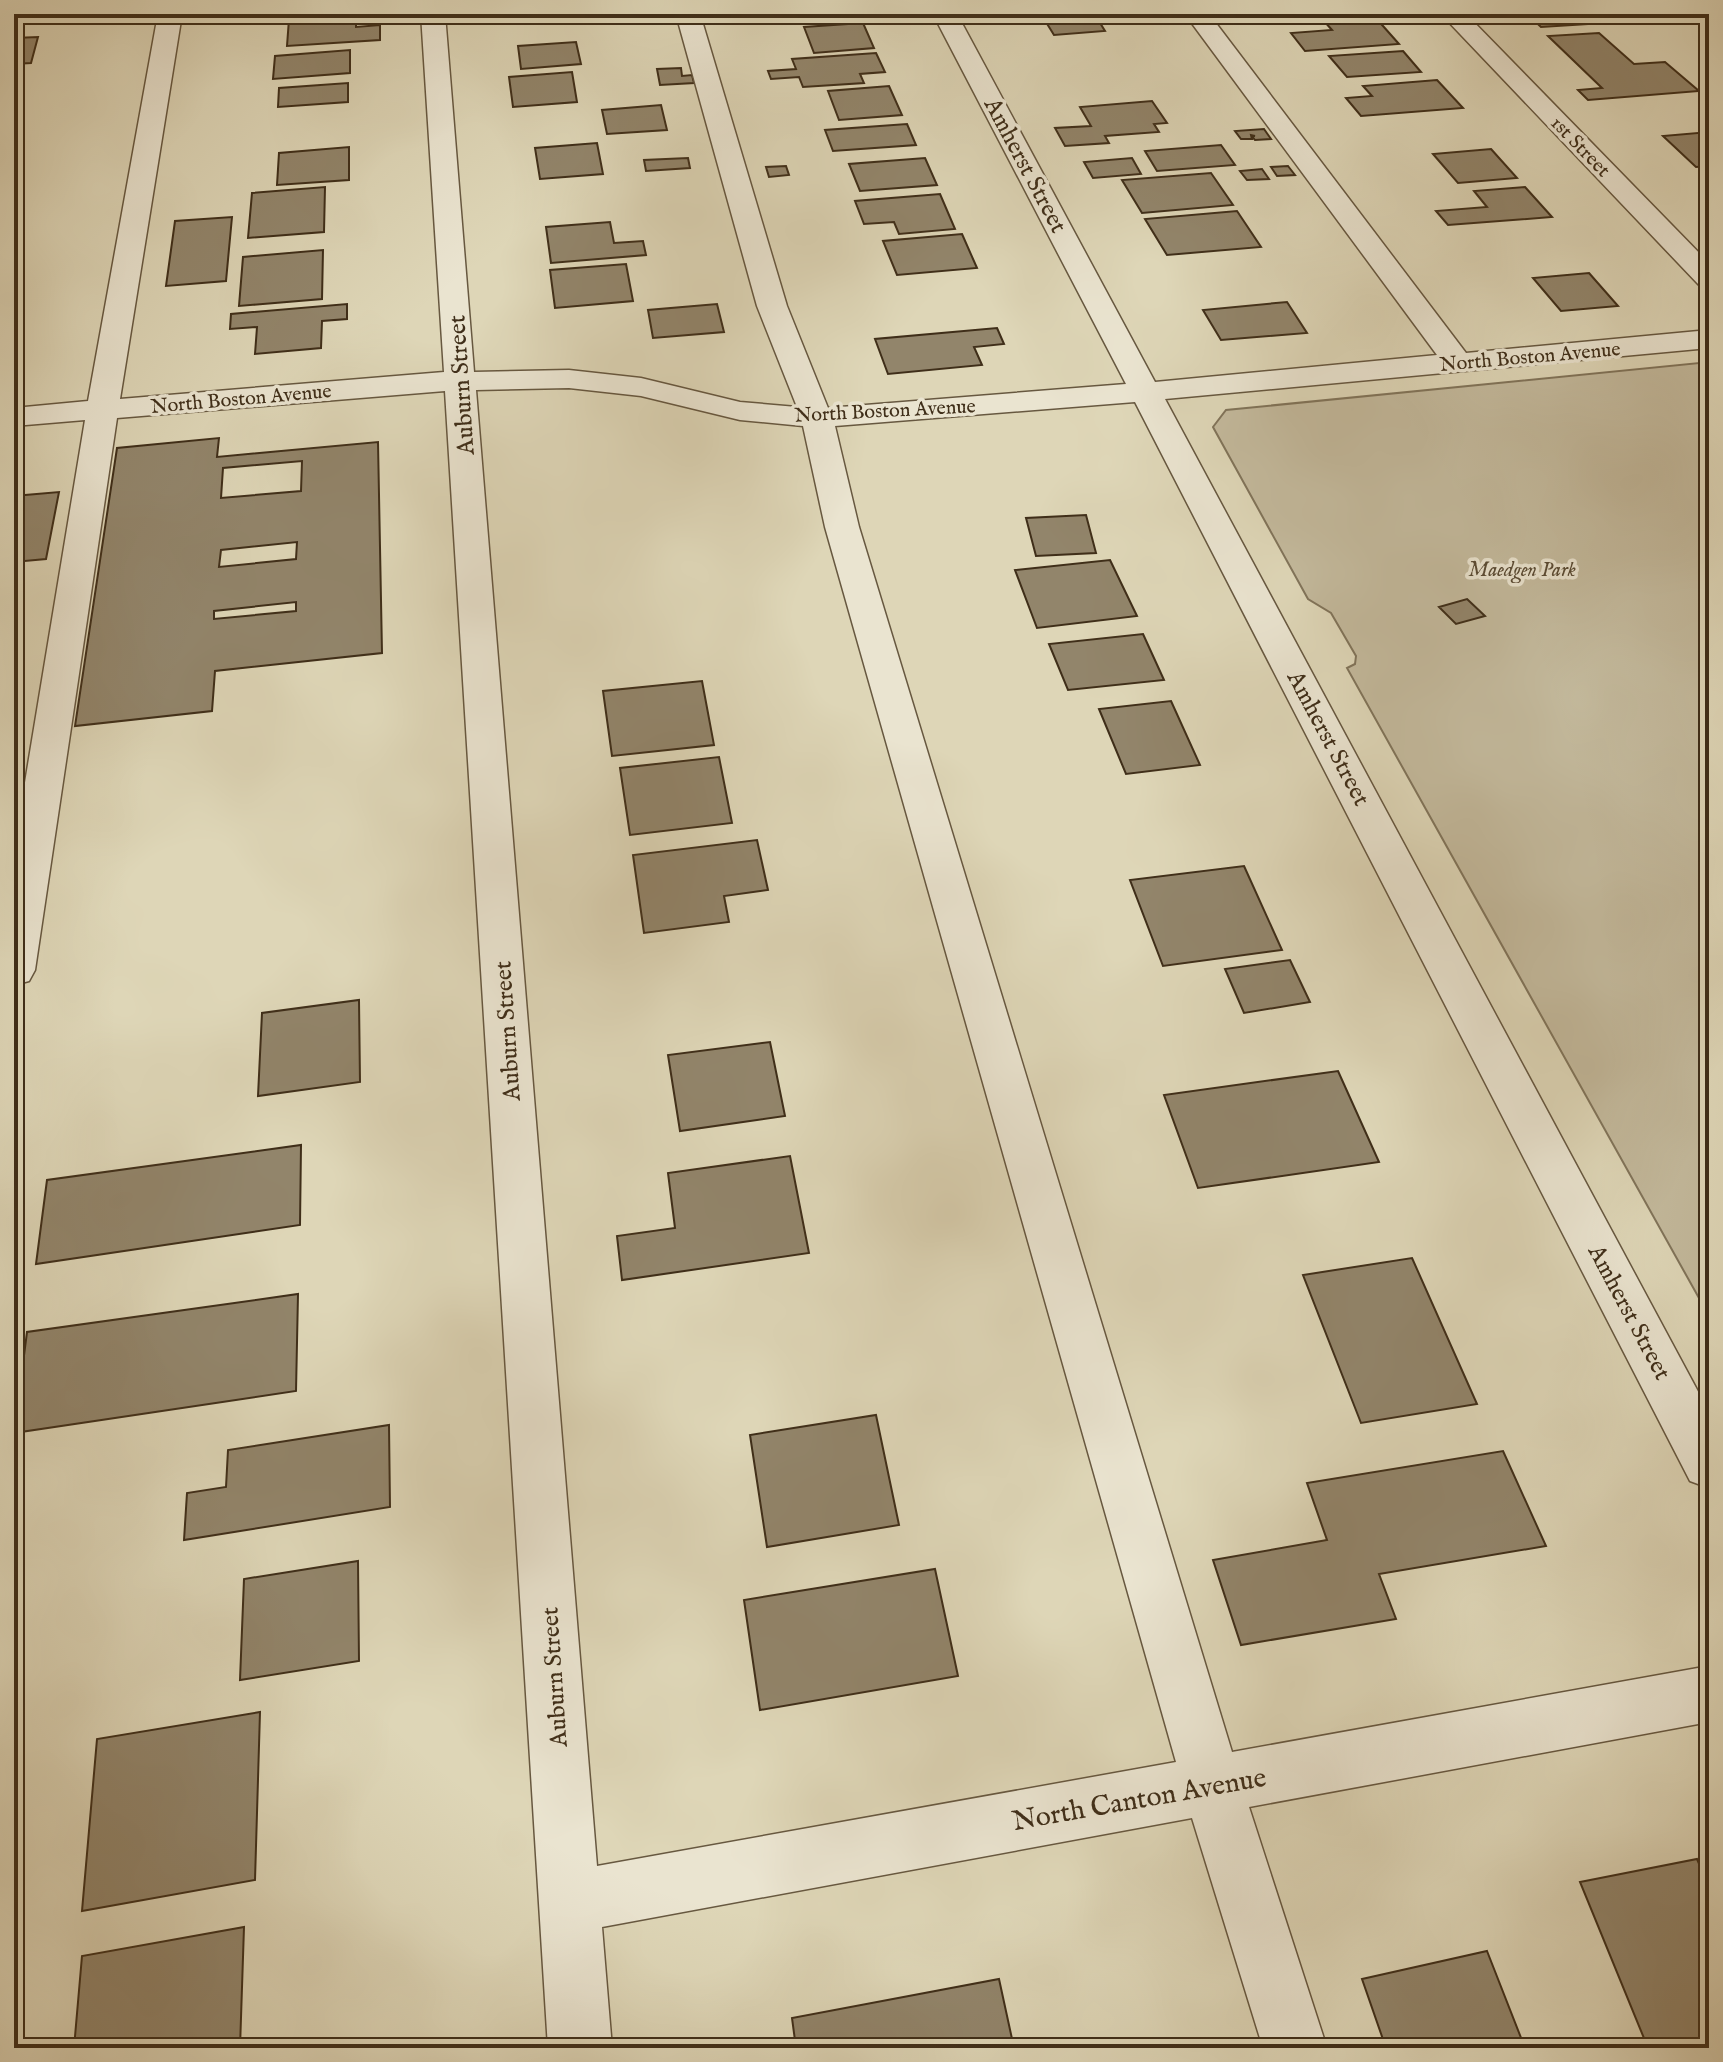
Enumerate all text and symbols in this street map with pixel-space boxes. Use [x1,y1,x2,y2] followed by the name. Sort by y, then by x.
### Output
[976,92,1073,239] street label: Amherst Street
[1545,111,1615,183] street label: 1st Street
[442,314,483,457] street label: Auburn Street
[1439,337,1622,378] street label: North Boston Avenue
[150,379,333,420] street label: North Boston Avenue
[794,394,976,429] street label: North Boston Avenue
[1468,558,1576,584] park label: Maedgen Park
[1279,665,1376,812] street label: Amherst Street
[488,960,529,1103] street label: Auburn Street
[1580,1239,1677,1386] street label: Amherst Street
[535,1606,576,1749] street label: Auburn Street
[1010,1761,1269,1840] street label: North Canton Avenue

